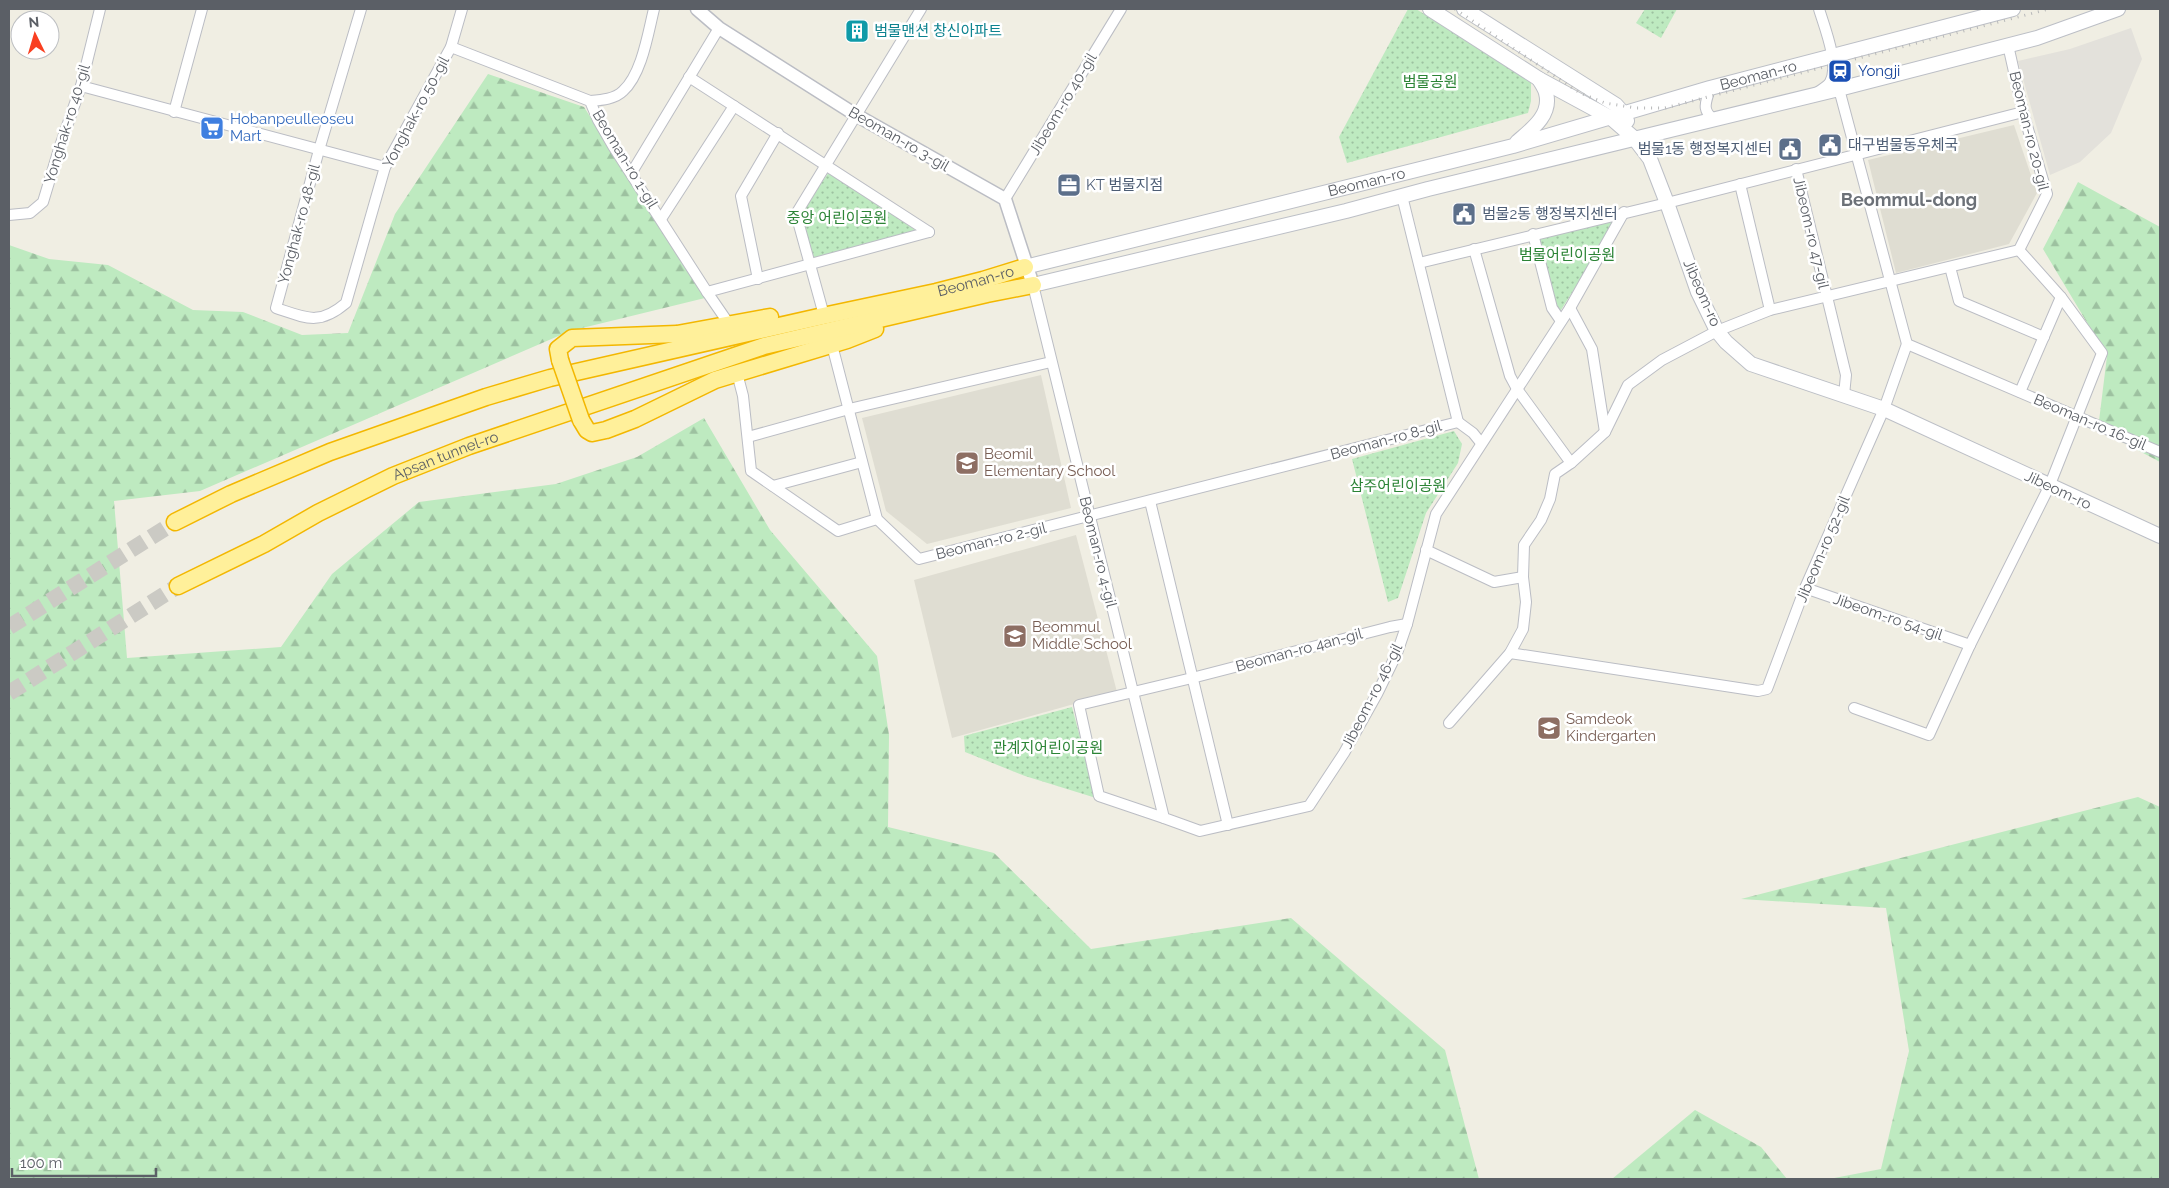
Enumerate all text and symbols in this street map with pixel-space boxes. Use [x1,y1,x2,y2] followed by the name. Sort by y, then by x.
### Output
[10,10,60,60] north arrow
[28,14,40,30] text: N
[844,18,870,44] building icon: 범물맨션 창신아파트
[874,22,1002,40] place label: 범물맨션 창신아파트
[1025,49,1101,158] street label: Jibeom-ro 40-gil
[379,52,453,171] street label: Yonghak-ro 50-gil
[1718,57,1799,94] street label: Beoman-ro
[1827,58,1853,84] station icon: Yongji
[40,61,94,186] street label: Yonghak-ro 40-gil
[1858,62,1900,80] place label: Yongji
[2005,69,2053,193] street label: Beoman-ro 20-gil
[1402,73,1458,91] park label: 범물공원
[845,103,953,176] street label: Beoman-ro 3-gil
[589,106,662,212] street label: Beoman-ro 1-gil
[230,110,354,145] place label: Hobanpeulleoseu Mart
[199,115,225,141] supermarket icon: Hobanpeulleoseu Mart
[1817,132,1843,158] public building icon: 대구범물동우체국
[1777,136,1803,162] public building icon: 범물1동 행정복지센터
[1848,136,1958,154] place label: 대구범물동우체국
[1638,140,1772,158] place label: 범물1동 행정복지센터
[274,161,324,286] street label: Yonghak-ro 48-gil
[1326,164,1407,201] street label: Beoman-ro
[1056,172,1082,198] office icon: KT 범물지점
[1789,175,1833,291] street label: Jibeom-ro 47-gil
[1086,176,1163,194] place label: KT 범물지점
[1841,189,1977,210] district label: Beommul-dong
[1451,201,1477,227] public building icon: 범물2동 행정복지센터
[1482,205,1618,223] place label: 범물2동 행정복지센터
[787,209,887,227] park label: 중앙 어린이공원
[1519,246,1615,264] park label: 범물어린이공원
[1679,257,1725,329] street label: Jibeom-ro
[936,262,1016,300] street label: Beoman-ro
[2031,390,2150,454] street label: Beoman-ro 16-gil
[1328,416,1444,463] street label: Beoman-ro 8-gil
[390,428,501,484] street label: Apsan tunnel-ro
[984,445,1116,480] place label: Beomil Elementary School
[954,450,980,476] school or university icon: Beomil Elementary School
[2022,467,2094,513] street label: Jibeom-ro
[1350,477,1446,495] park label: 삼주어린이공원
[1792,492,1854,605] street label: Jibeom-ro 52-gil
[1076,495,1121,610] street label: Beoman-ro 4-gil
[934,518,1049,563] street label: Beoman-ro 2-gil
[1831,590,1946,644] street label: Jibeom-ro 54-gil
[1032,618,1133,653] place label: Beommul Middle School
[1002,623,1028,649] school or university icon: Beommul Middle School
[1234,624,1365,676] street label: Beoman-ro 4an-gil
[1338,640,1407,752] street label: Jibeom-ro 46-gil
[1566,710,1656,745] place label: Samdeok Kindergarten
[1536,715,1562,741] school or university icon: Samdeok Kindergarten
[993,739,1103,757] park label: 관계지어린이공원
[12,1146,156,1178] scale bar
[20,1154,62,1172] text: 100 m

